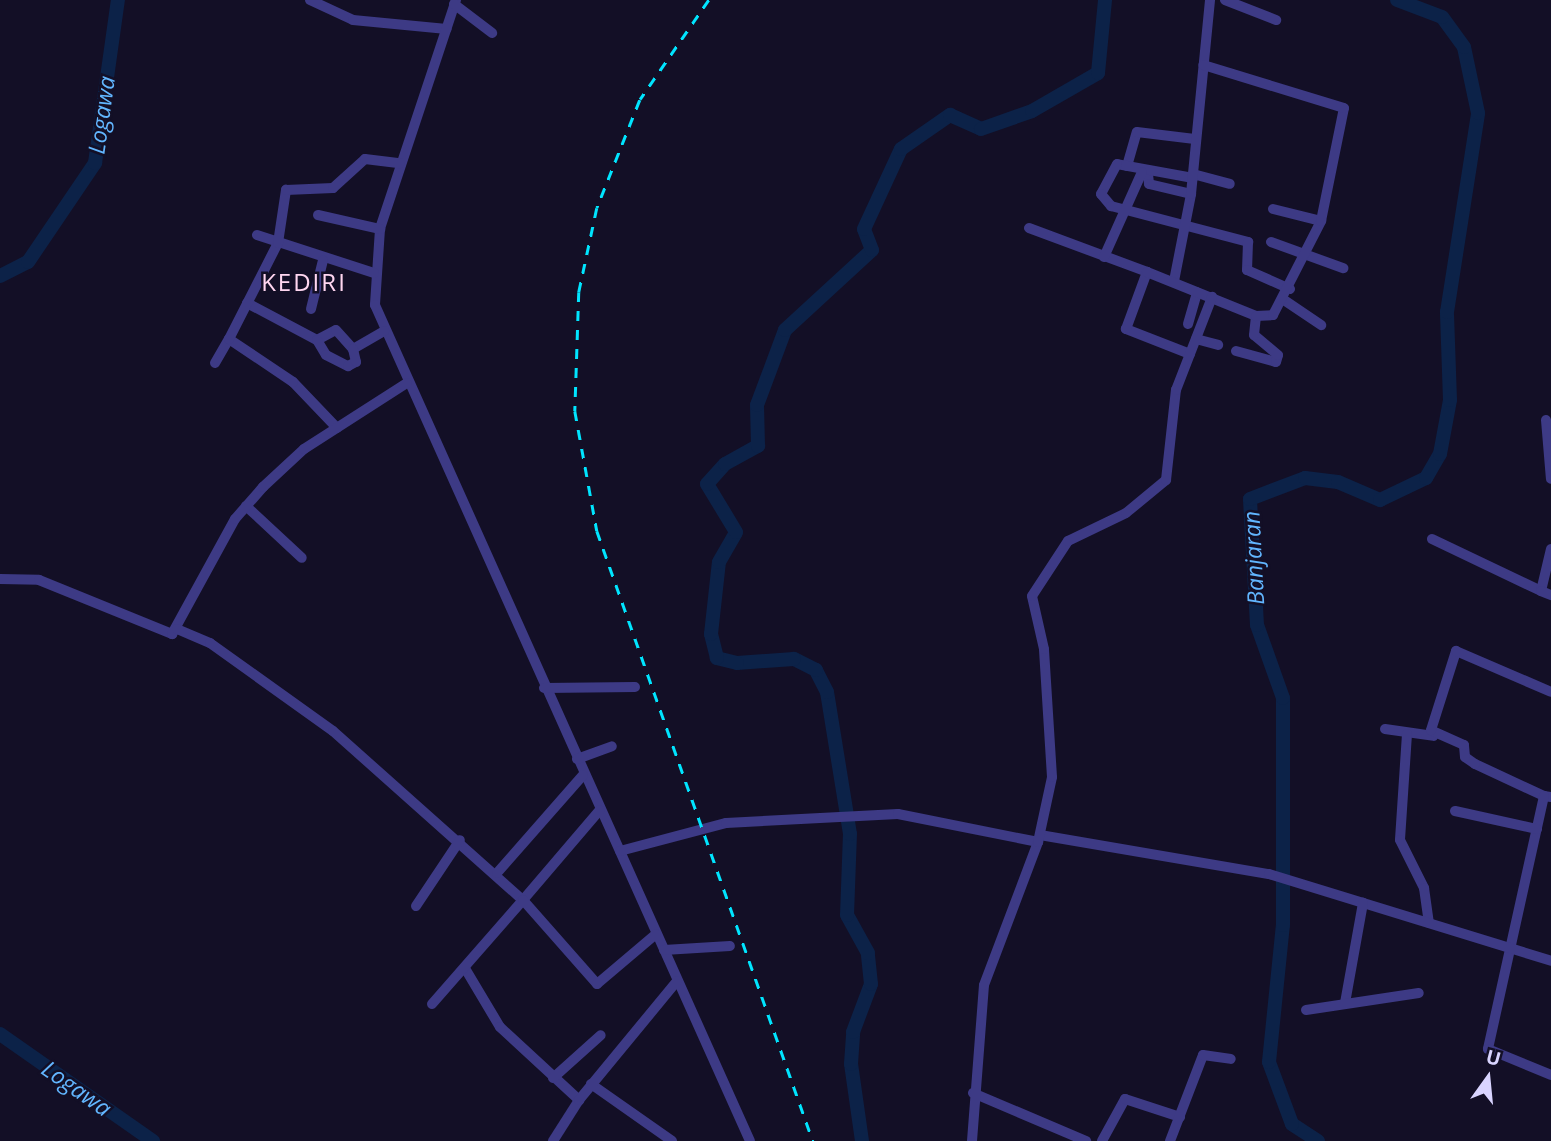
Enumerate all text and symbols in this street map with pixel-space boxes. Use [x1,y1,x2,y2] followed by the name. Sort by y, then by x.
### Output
[82,74,120,156] water label: Logawa
[262,268,346,296] district label: KEDIRI
[1237,510,1269,606] water label: Banjaran
[1453,1043,1523,1113] north arrow
[1483,1043,1504,1072] text: U
[37,1054,117,1122] water label: Logawa

